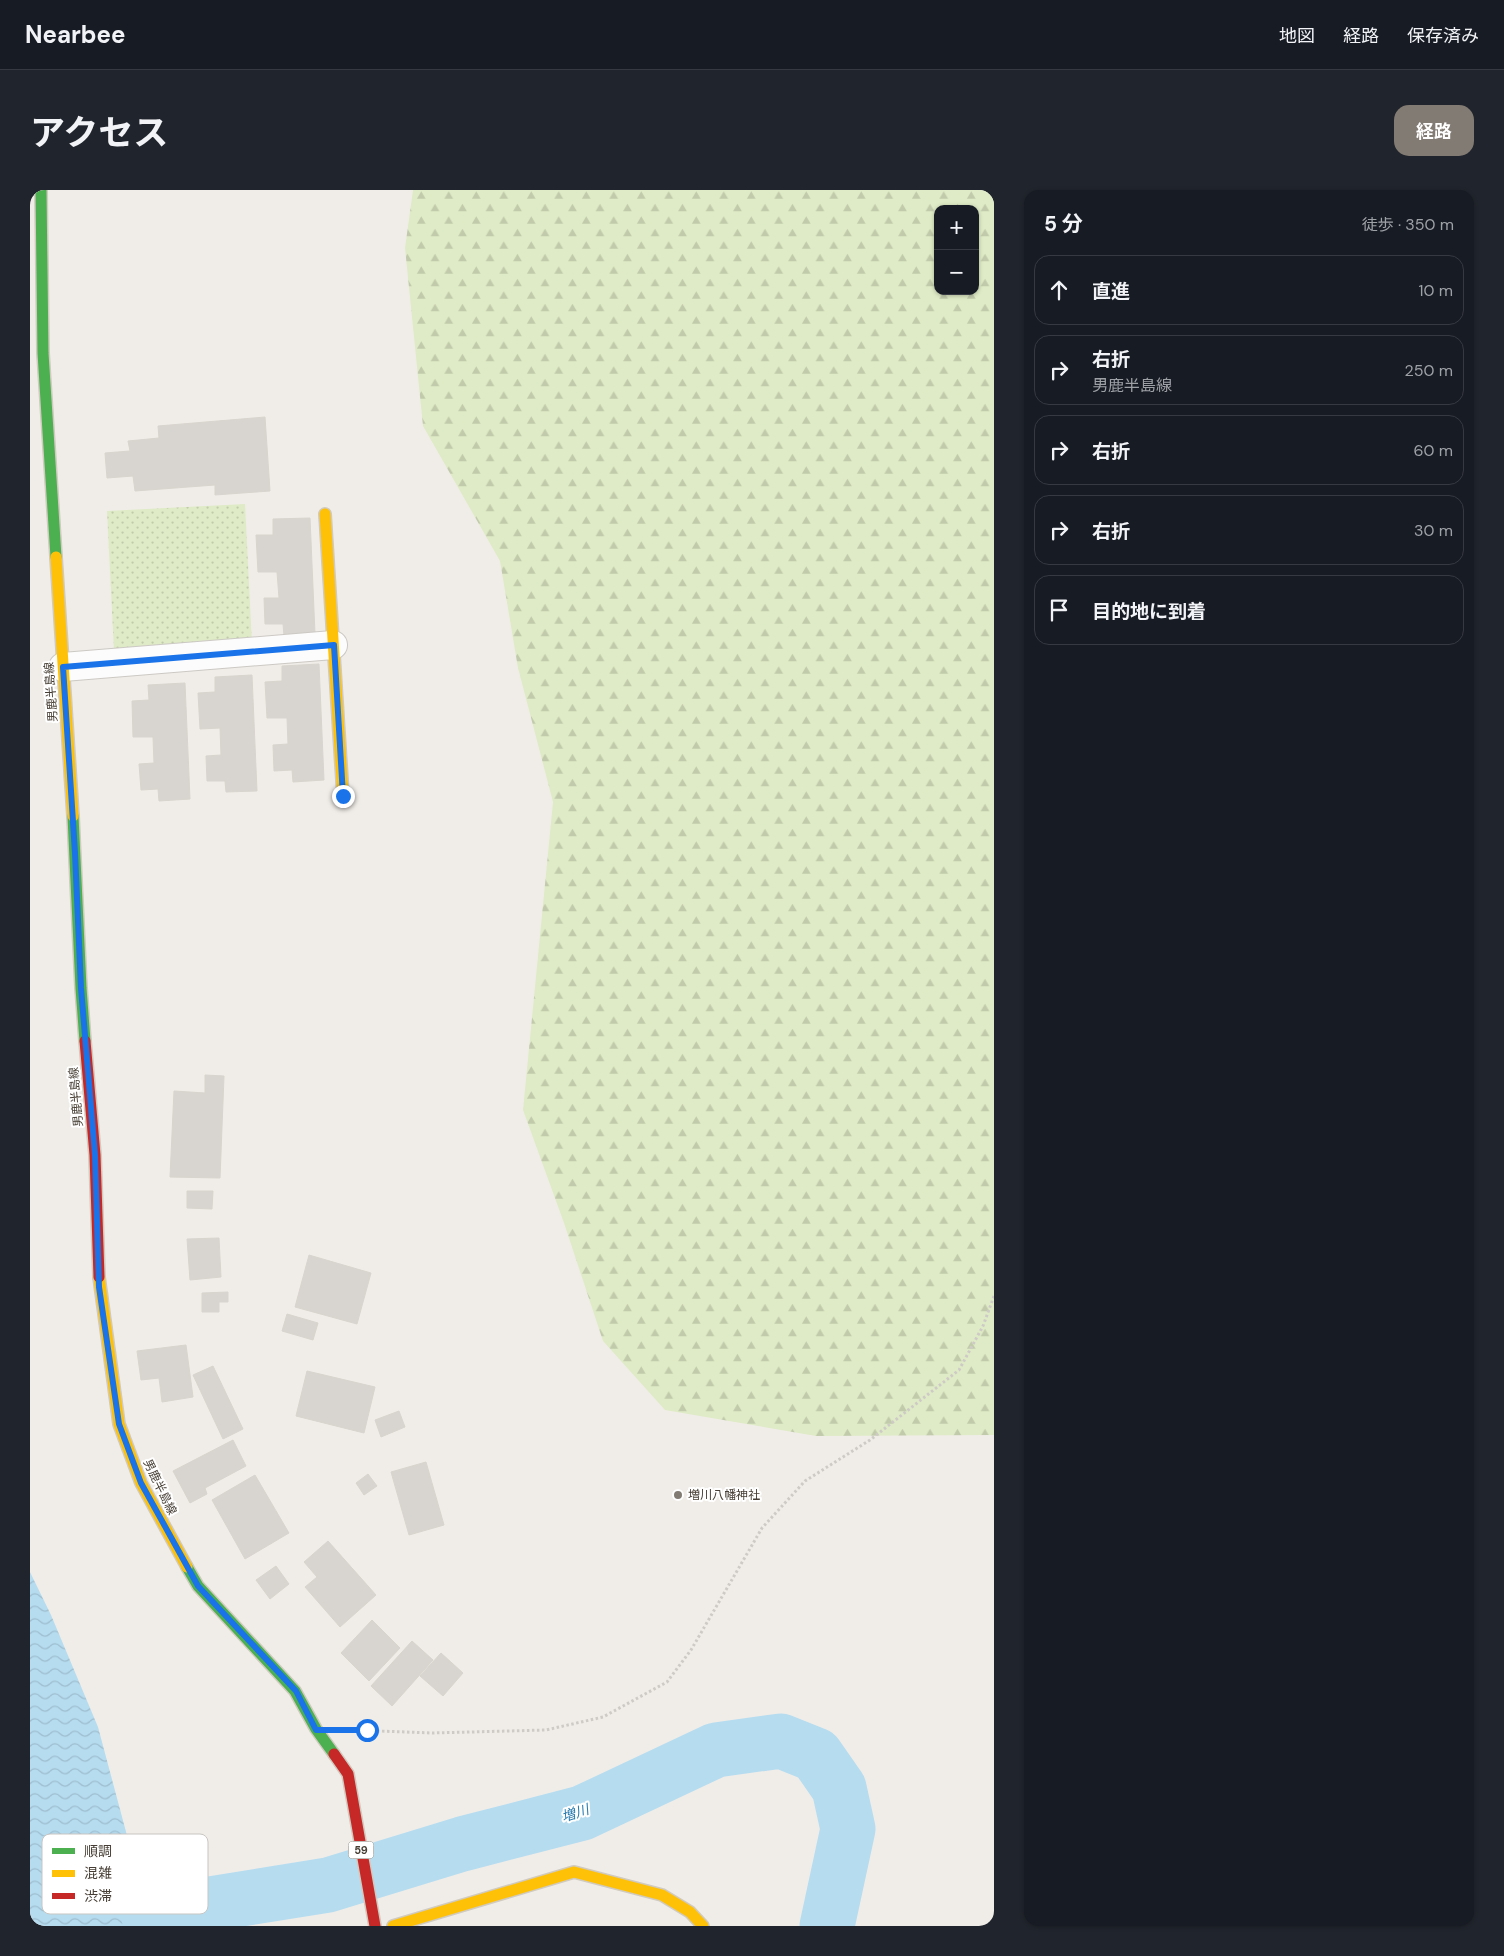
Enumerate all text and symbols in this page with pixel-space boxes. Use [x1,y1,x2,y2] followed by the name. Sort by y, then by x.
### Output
[25,19,125,50] text: Nearbee
[1279,24,1315,48] text: 地図
[1343,24,1379,48] text: 経路
[1407,24,1479,48] text: 保存済み
[1394,105,1474,156] button: 経路
[30,110,168,156] text: アクセス
[934,205,979,295] map controls
[934,205,979,250] button: +
[1044,210,1083,238] text: 5 分
[1362,214,1454,235] text: 徒歩 · 350 m
[934,250,979,295] button: −
[1045,276,1073,304] icon: ahead
[1092,279,1130,304] text: 直進
[1419,280,1453,301] text: 10 m
[1092,347,1130,372] text: 右折
[1045,356,1073,384] icon: right
[1405,360,1453,381] text: 250 m
[1092,375,1172,396] text: 男鹿半島線
[1045,436,1073,464] icon: right
[1092,439,1130,464] text: 右折
[1413,440,1453,461] text: 60 m
[1045,516,1073,544] icon: right
[1092,519,1130,544] text: 右折
[1414,520,1453,541] text: 30 m
[1045,596,1073,624] icon: arrive
[1092,599,1206,624] text: 目的地に到着
[41,662,61,722] street label: 男鹿半島線
[332,785,355,808] route end
[65,1066,87,1128] street label: 男鹿半島線
[140,1457,180,1517] street label: 男鹿半島線
[688,1487,760,1503] place label: 増川八幡神社
[672,1489,684,1501] marker: 増川八幡神社
[356,1719,379,1742] route start
[559,1799,593,1826] water label: 増川
[42,1834,208,1914] legend
[84,1842,112,1860] text: 順調
[348,1842,374,1858] road number: 59
[84,1864,112,1882] text: 混雑
[84,1887,112,1905] text: 渋滞

